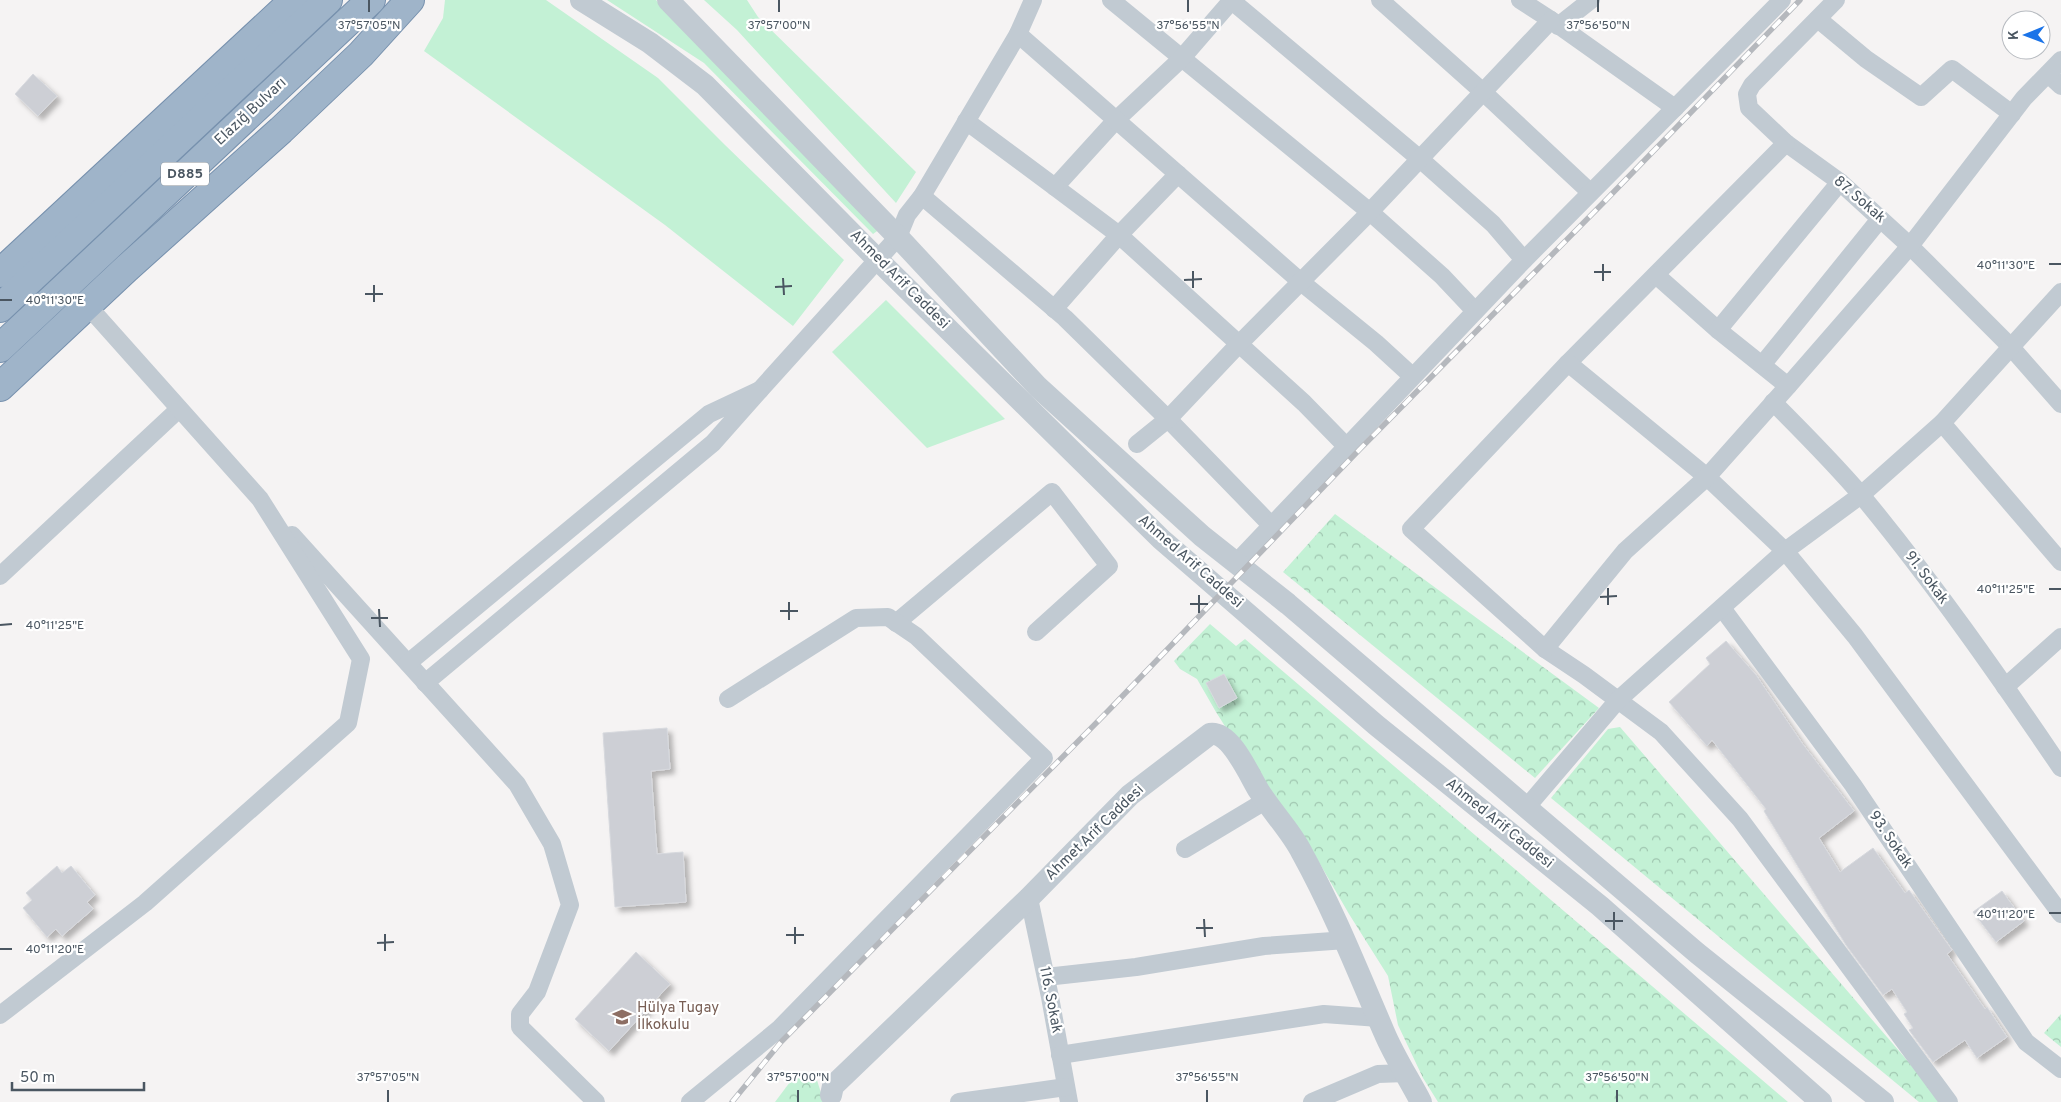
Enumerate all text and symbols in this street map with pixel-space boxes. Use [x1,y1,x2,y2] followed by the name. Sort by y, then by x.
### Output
[2001,10,2051,60] north arrow
[338,18,400,34] text: 37°57'05"N
[747,18,811,34] text: 37°57'00"N
[1156,18,1220,34] text: 37°56'55"N
[1566,18,1630,34] text: 37°56'50"N
[2006,30,2023,40] text: K
[211,74,291,150] street label: Elazığ Bulvarı
[161,162,209,185] road number: D885
[1829,172,1889,228] street label: 87. Sokak
[845,226,953,334] street label: Ahmed Arif Caddesi
[1977,258,2035,274] text: 40°11'30"E
[26,293,84,309] text: 40°11'30"E
[1134,511,1246,613] street label: Ahmed Arif Caddesi
[1900,548,1952,608] street label: 91. Sokak
[1977,582,2035,598] text: 40°11'25"E
[26,618,84,634] text: 40°11'25"E
[1441,775,1557,873] street label: Ahmed Arif Caddesi
[1042,781,1148,885] street label: Ahmet Arif Caddesi
[1864,808,1916,872] street label: 93. Sokak
[1977,907,2035,923] text: 40°11'20"E
[26,942,84,958] text: 40°11'20"E
[1034,965,1066,1035] street label: 116. Sokak
[637,999,719,1035] place label: Hülya Tugay İlkokulu
[611,1006,633,1028] school or university icon: Hülya Tugay İlkokulu
[12,1060,145,1092] scale bar
[20,1069,55,1088] text: 50 m
[357,1070,419,1086] text: 37°57'05"N
[766,1070,830,1086] text: 37°57'00"N
[1175,1070,1239,1086] text: 37°56'55"N
[1585,1070,1649,1086] text: 37°56'50"N

